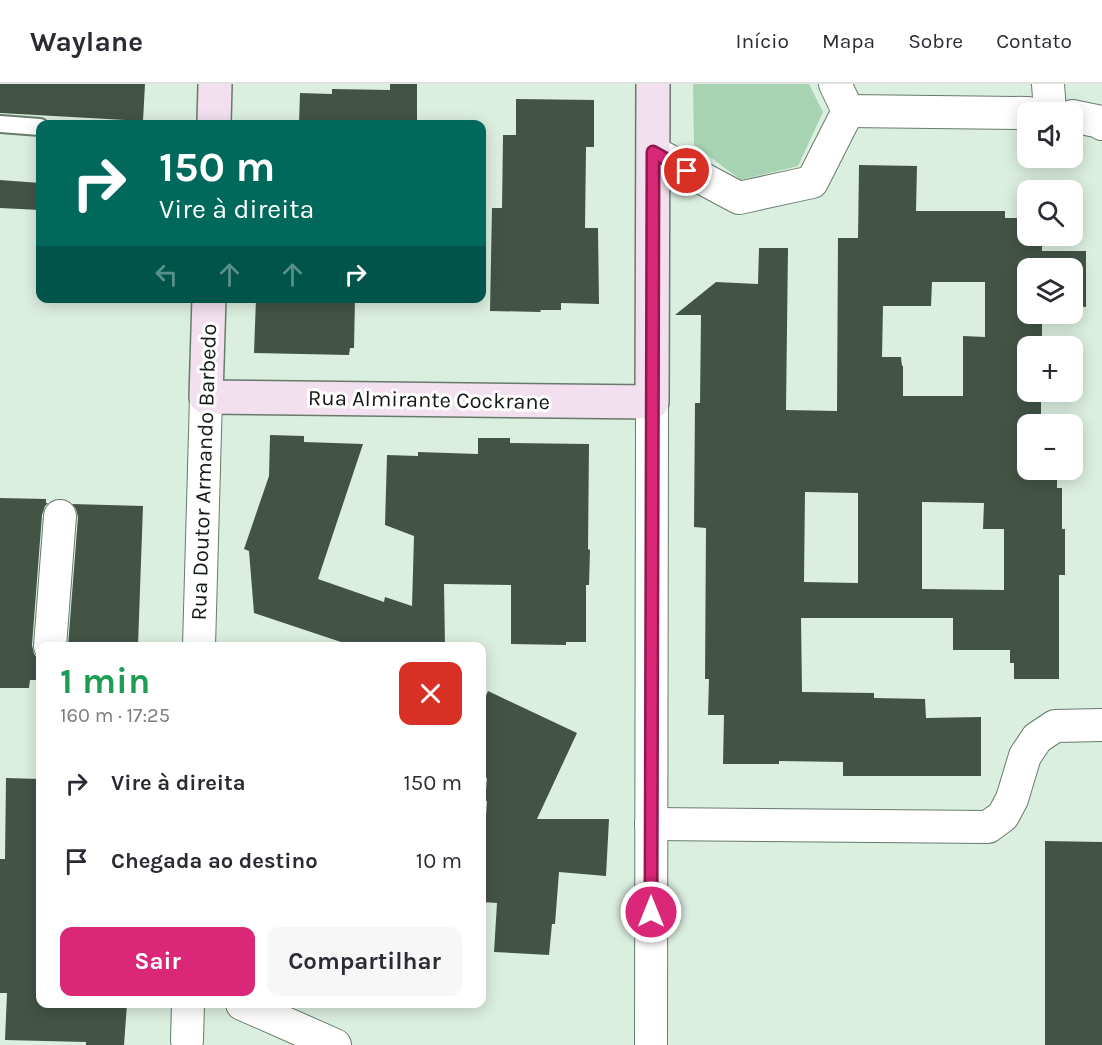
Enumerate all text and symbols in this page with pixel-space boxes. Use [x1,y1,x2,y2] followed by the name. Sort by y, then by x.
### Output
[30,25,143,58] text: Waylane
[736,29,789,53] text: Início
[822,29,875,53] text: Mapa
[908,29,963,53] text: Sobre
[996,29,1072,53] text: Contato
[1017,102,1083,480] map controls
[1017,102,1083,168] button: sound
[159,142,275,192] text: 150 m
[60,144,138,222] icon: right
[661,145,712,196] pin
[670,154,703,187] icon: arrive
[1017,180,1083,246] button: search
[159,193,314,225] text: Vire à direita
[150,258,183,291] icon: left
[213,258,246,291] icon: ahead
[276,258,309,291] icon: ahead
[339,258,372,291] icon: right
[1017,258,1083,324] button: layers
[186,323,222,621] street label: Rua Doutor Armando Barbedo
[1017,336,1083,402] button: +
[308,385,550,415] street label: Rua Almirante Cockrane
[1017,414,1083,480] button: −
[60,660,150,702] text: 1 min
[399,662,462,725] button: close
[60,704,170,727] text: 160 m · 17:25
[60,767,93,800] icon: right
[111,770,246,796] text: Vire à direita
[403,770,462,796] text: 150 m
[60,845,93,878] icon: arrive
[111,848,318,874] text: Chegada ao destino
[416,848,462,874] text: 10 m
[619,880,683,944] position arrow
[60,927,255,996] button: Sair
[267,927,462,996] button: Compartilhar

